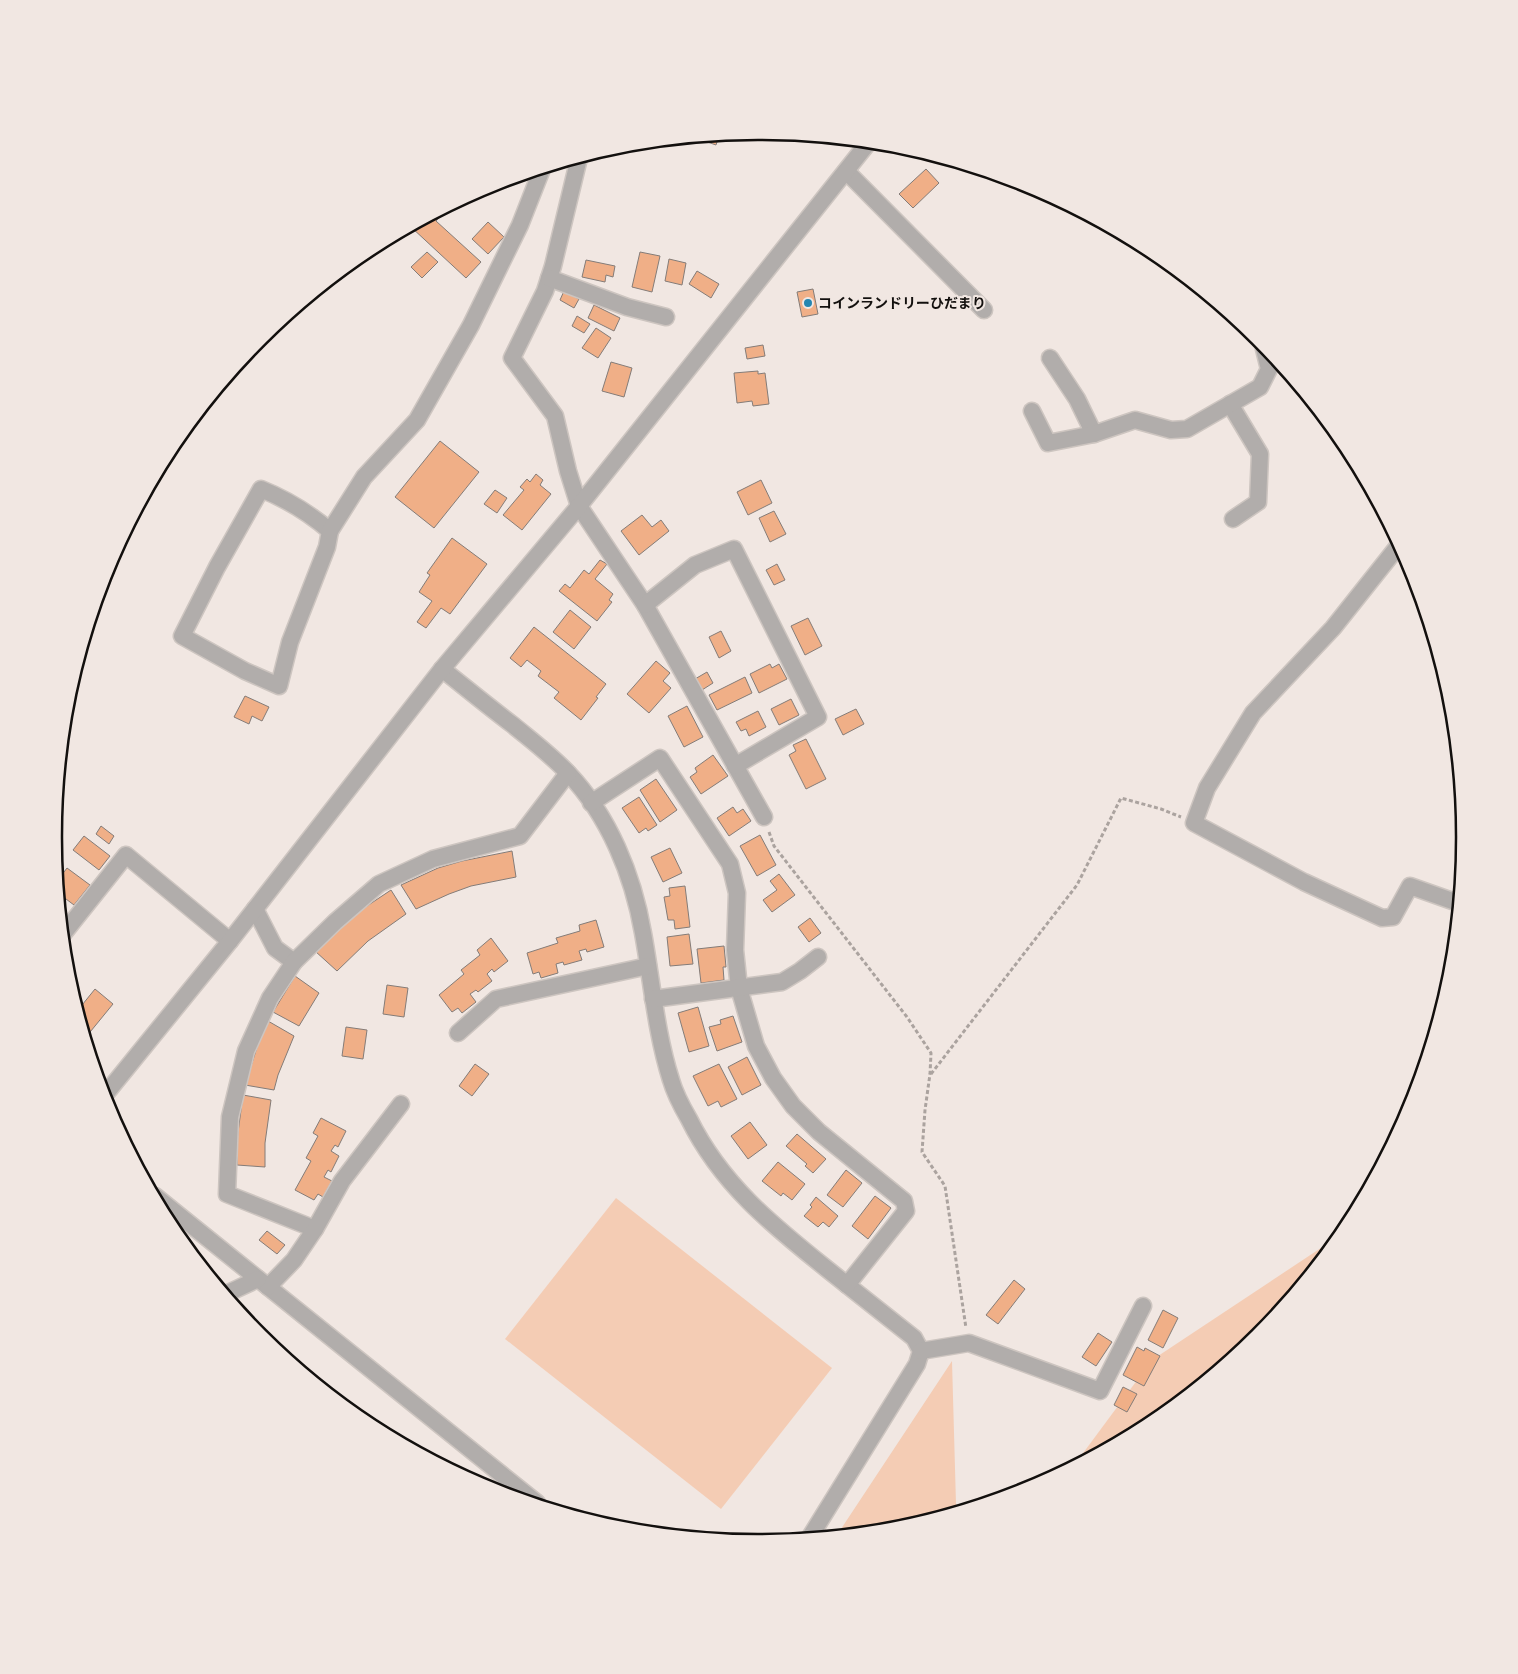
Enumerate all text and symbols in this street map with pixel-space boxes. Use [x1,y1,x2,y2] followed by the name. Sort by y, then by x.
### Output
[818,293,986,312] place label: コインランドリーひだまり
[802,297,814,309] marker: コインランドリーひだまり

